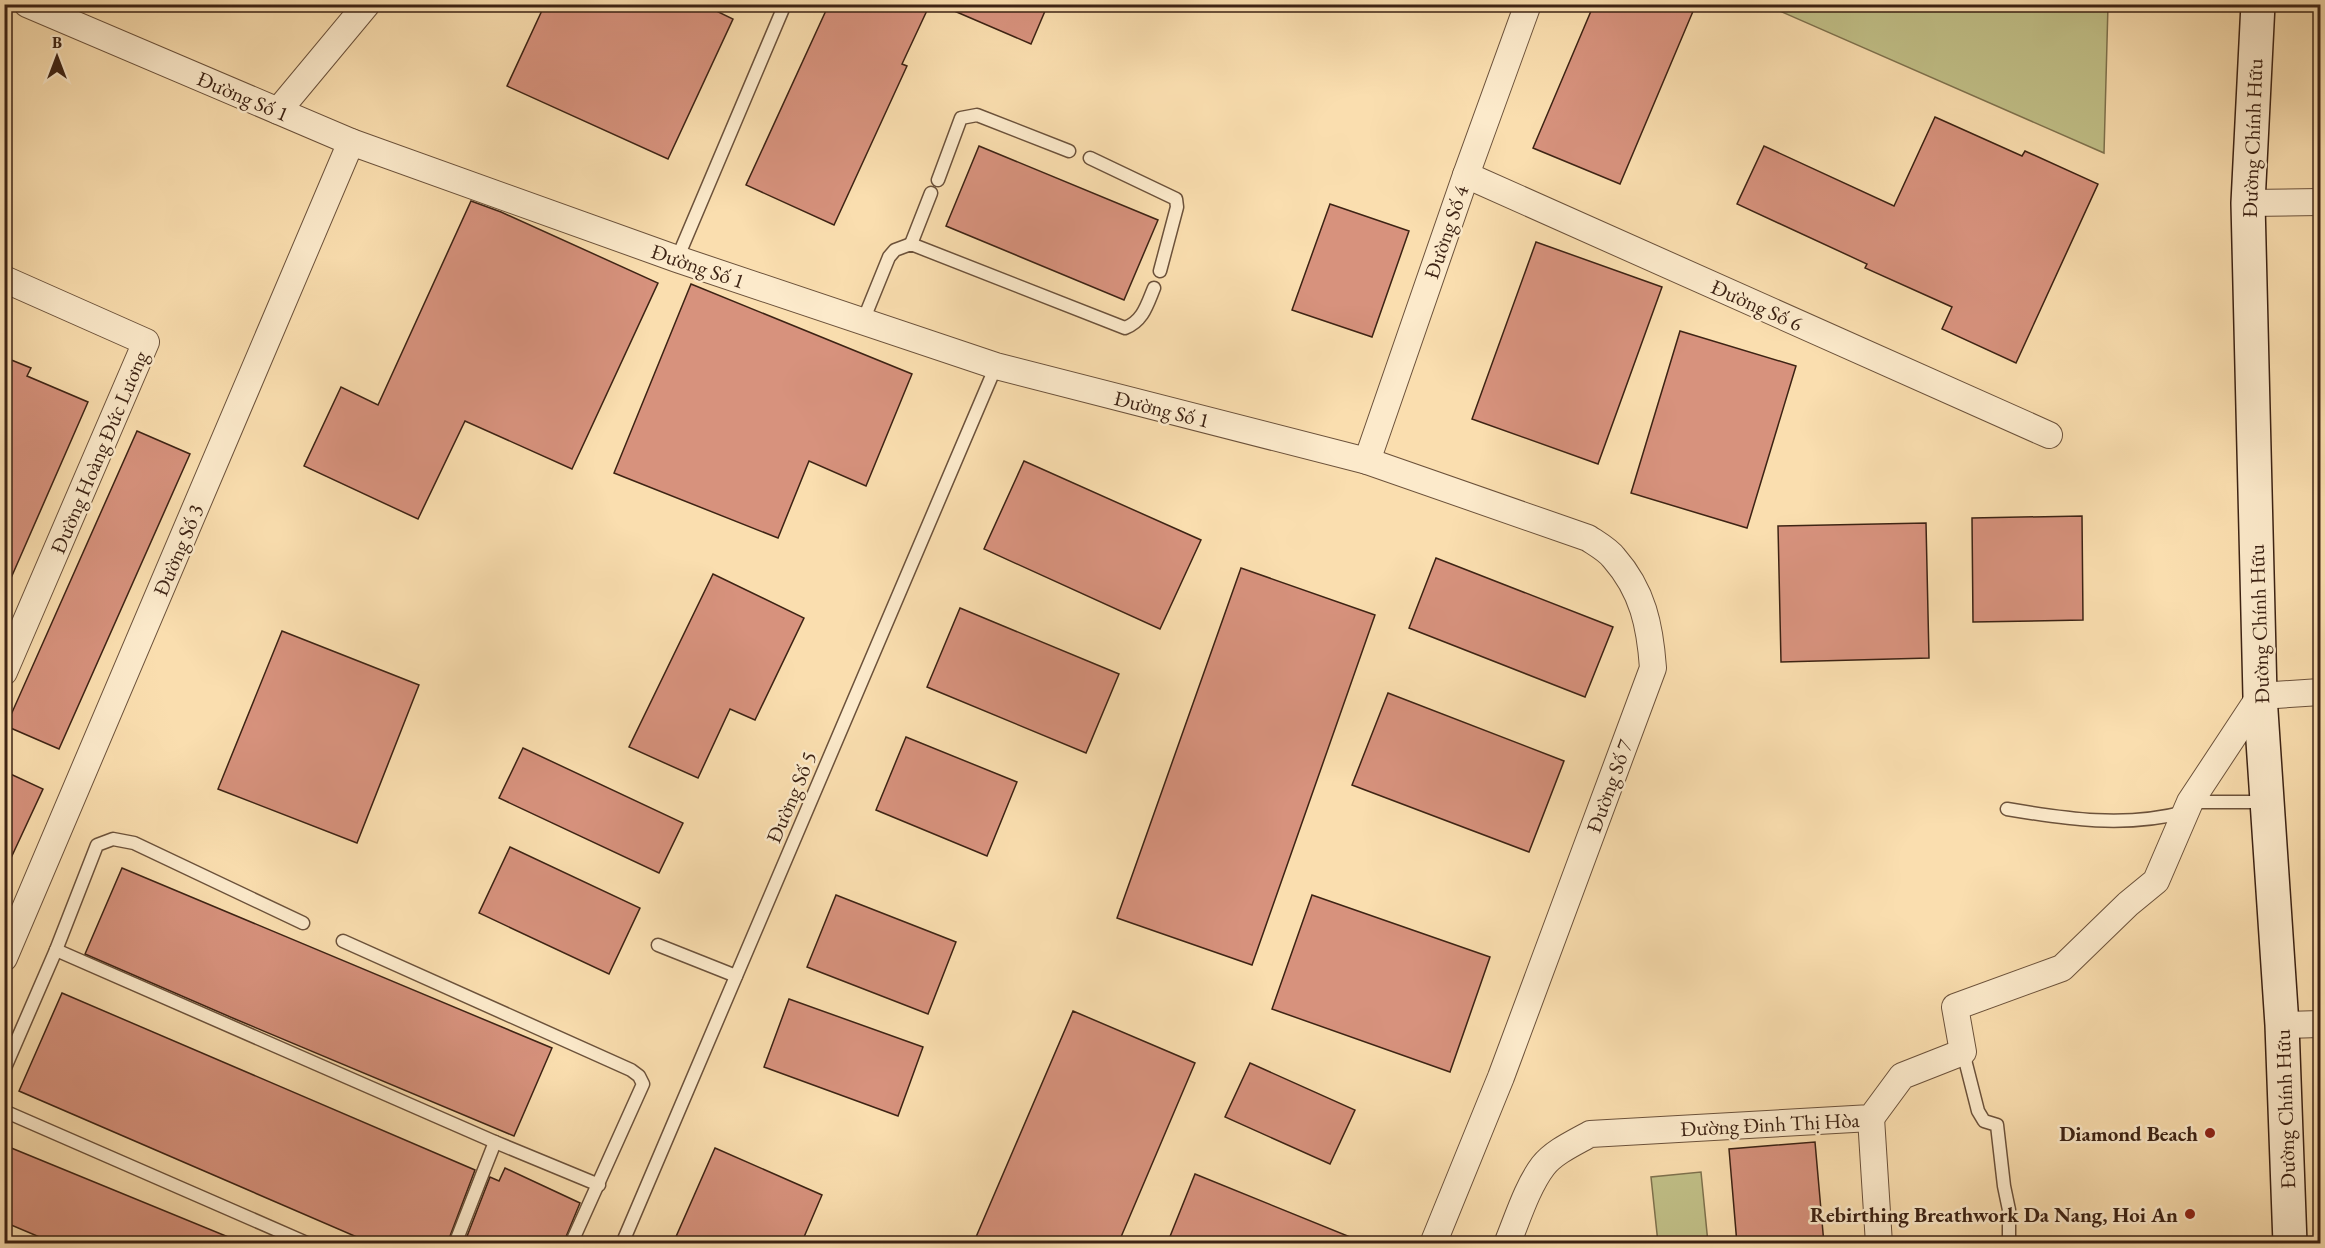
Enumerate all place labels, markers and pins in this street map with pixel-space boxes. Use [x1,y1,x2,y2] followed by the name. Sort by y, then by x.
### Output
[2059,1120,2198,1147] place label: Diamond Beach
[2203,1126,2217,1140] marker: Diamond Beach
[1810,1201,2178,1228] place label: Rebirthing Breathwork Da Nang, Hoi An
[2183,1207,2197,1221] marker: Rebirthing Breathwork Da Nang, Hoi An

